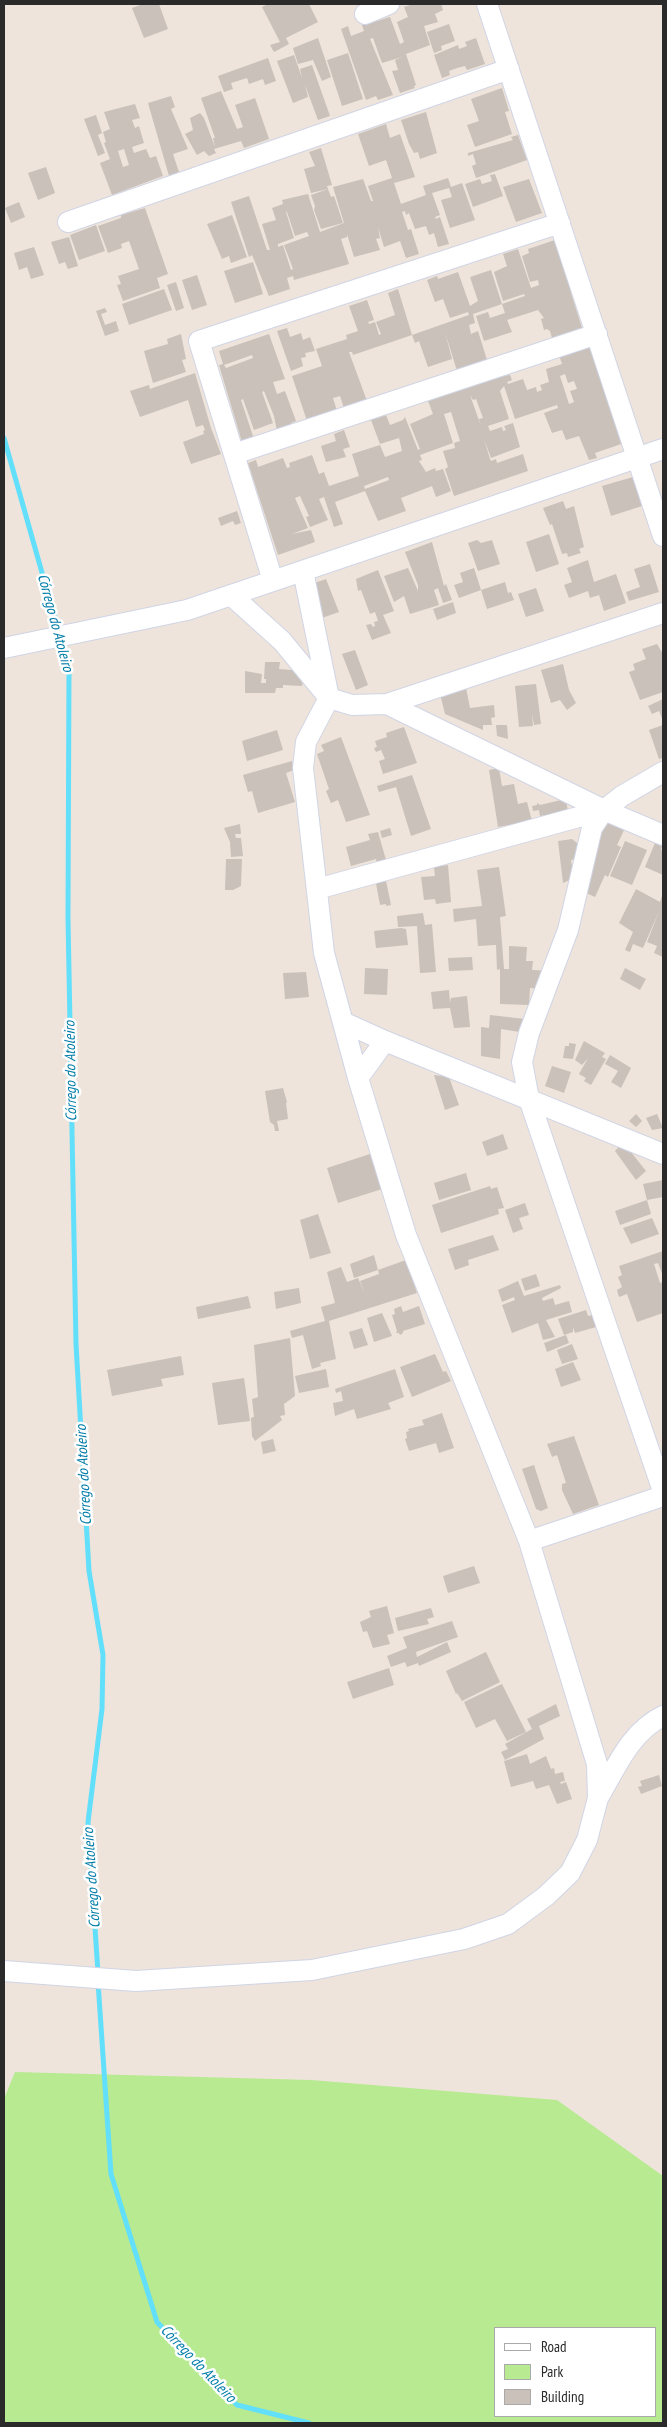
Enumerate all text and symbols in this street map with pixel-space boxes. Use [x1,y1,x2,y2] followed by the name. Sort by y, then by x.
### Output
[33,572,77,674] water label: Córrego do Atoleiro
[61,1021,81,1121] water label: Córrego do Atoleiro
[72,1424,96,1526] water label: Córrego do Atoleiro
[80,1827,104,1929] water label: Córrego do Atoleiro
[157,2322,239,2406] water label: Córrego do Atoleiro
[494,2327,657,2417] legend
[541,2337,567,2356] text: Road
[541,2362,563,2381] text: Park
[541,2387,584,2406] text: Building

